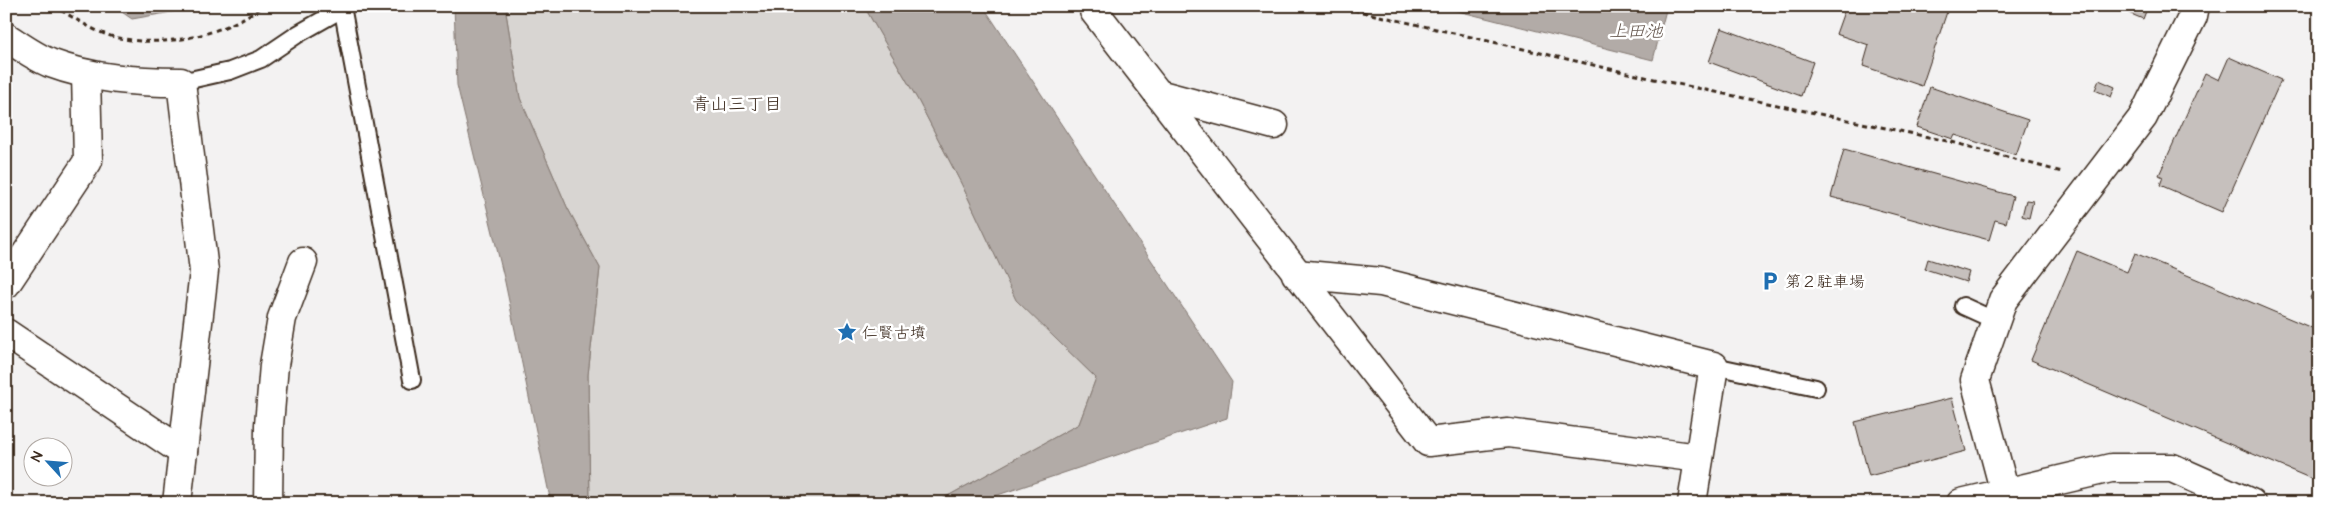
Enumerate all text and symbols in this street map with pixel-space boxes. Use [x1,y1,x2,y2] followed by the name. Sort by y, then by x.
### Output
[1609,19,1664,44] water label: 上田池
[692,92,782,117] district label: 青山三丁目
[1759,270,1781,292] parking icon: 第２駐車場
[1785,271,1865,293] place label: 第２駐車場
[836,321,858,343] place icon: 仁賢古墳
[862,322,926,344] place label: 仁賢古墳
[22,436,72,486] north arrow
[26,448,48,465] text: N

